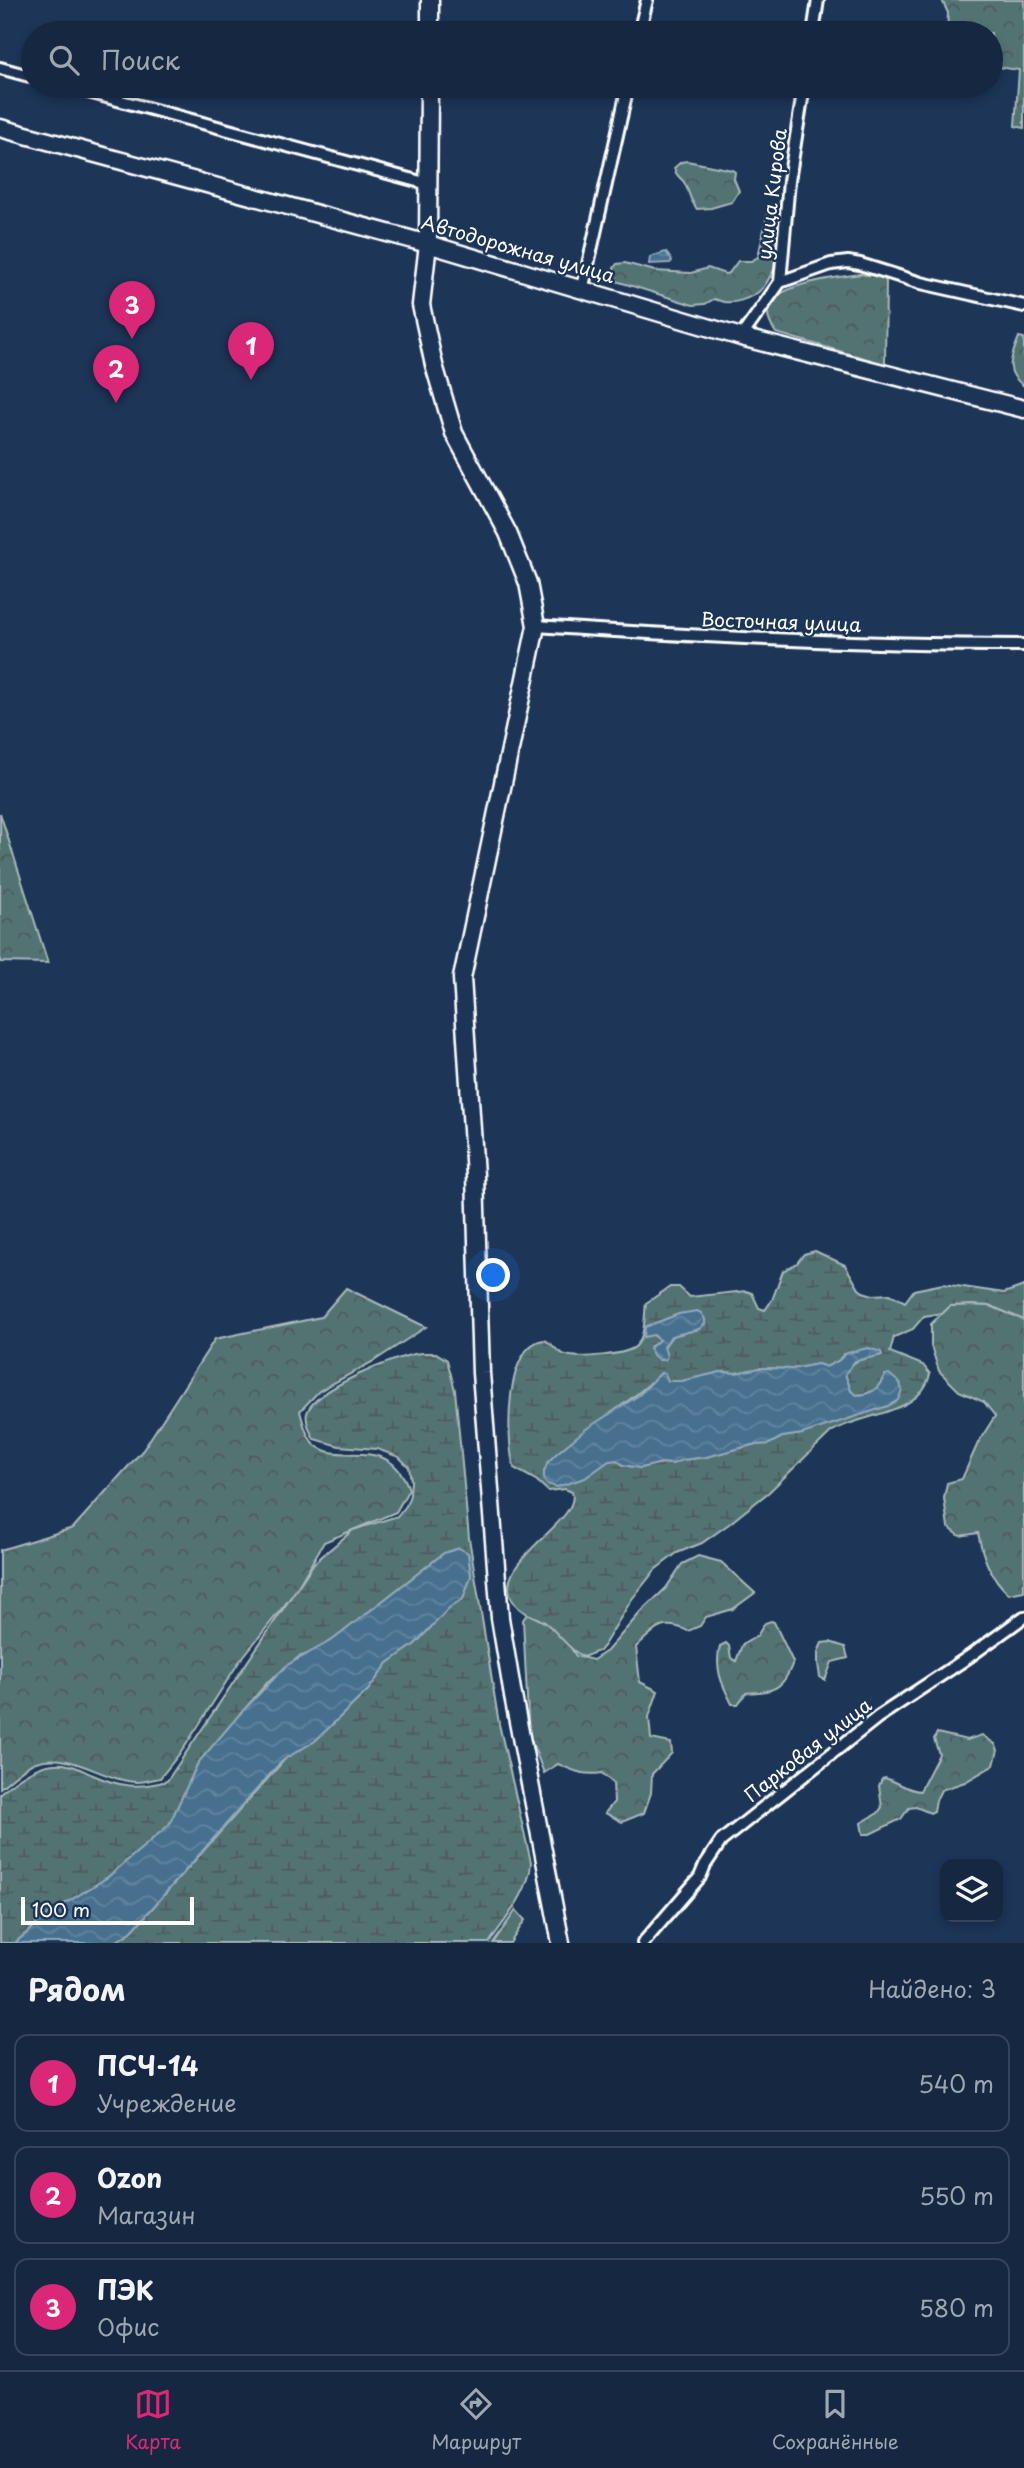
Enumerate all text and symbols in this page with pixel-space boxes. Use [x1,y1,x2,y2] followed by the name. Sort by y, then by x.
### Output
[21,21,1003,98] search box
[101,40,180,79] text: Поиск
[45,41,83,79] icon: search
[749,126,793,261] street label: улица Кирова
[418,207,618,289] street label: Автодорожная улица
[109,281,155,339] pin: 3
[228,322,274,380] pin: 1
[93,345,139,403] pin: 2
[700,604,862,638] street label: Восточная улица
[476,1258,510,1292] your location
[738,1691,877,1808] street label: Парковая улица
[940,1859,1003,1922] map controls
[940,1859,1003,1922] button: layers
[21,1894,194,1926] scale bar
[32,1895,90,1923] text: 100 m
[28,1966,126,2011] text: Рядом
[868,1971,996,2006] text: Найдено: 3
[97,2046,198,2085] text: ПСЧ-14
[48,2066,59,2101] text: 1
[918,2066,994,2101] text: 540 m
[97,2085,237,2120] text: Учреждение
[97,2158,162,2197] text: Ozon
[45,2178,61,2213] text: 2
[919,2178,994,2213] text: 550 m
[97,2197,196,2232] text: Магазин
[97,2270,154,2309] text: ПЭК
[45,2290,61,2325] text: 3
[919,2290,994,2325] text: 580 m
[97,2309,159,2344] text: Офис
[125,2385,181,2455] tab: Карта
[431,2385,521,2455] tab: Маршрут
[772,2385,899,2455] tab: Сохранённые

